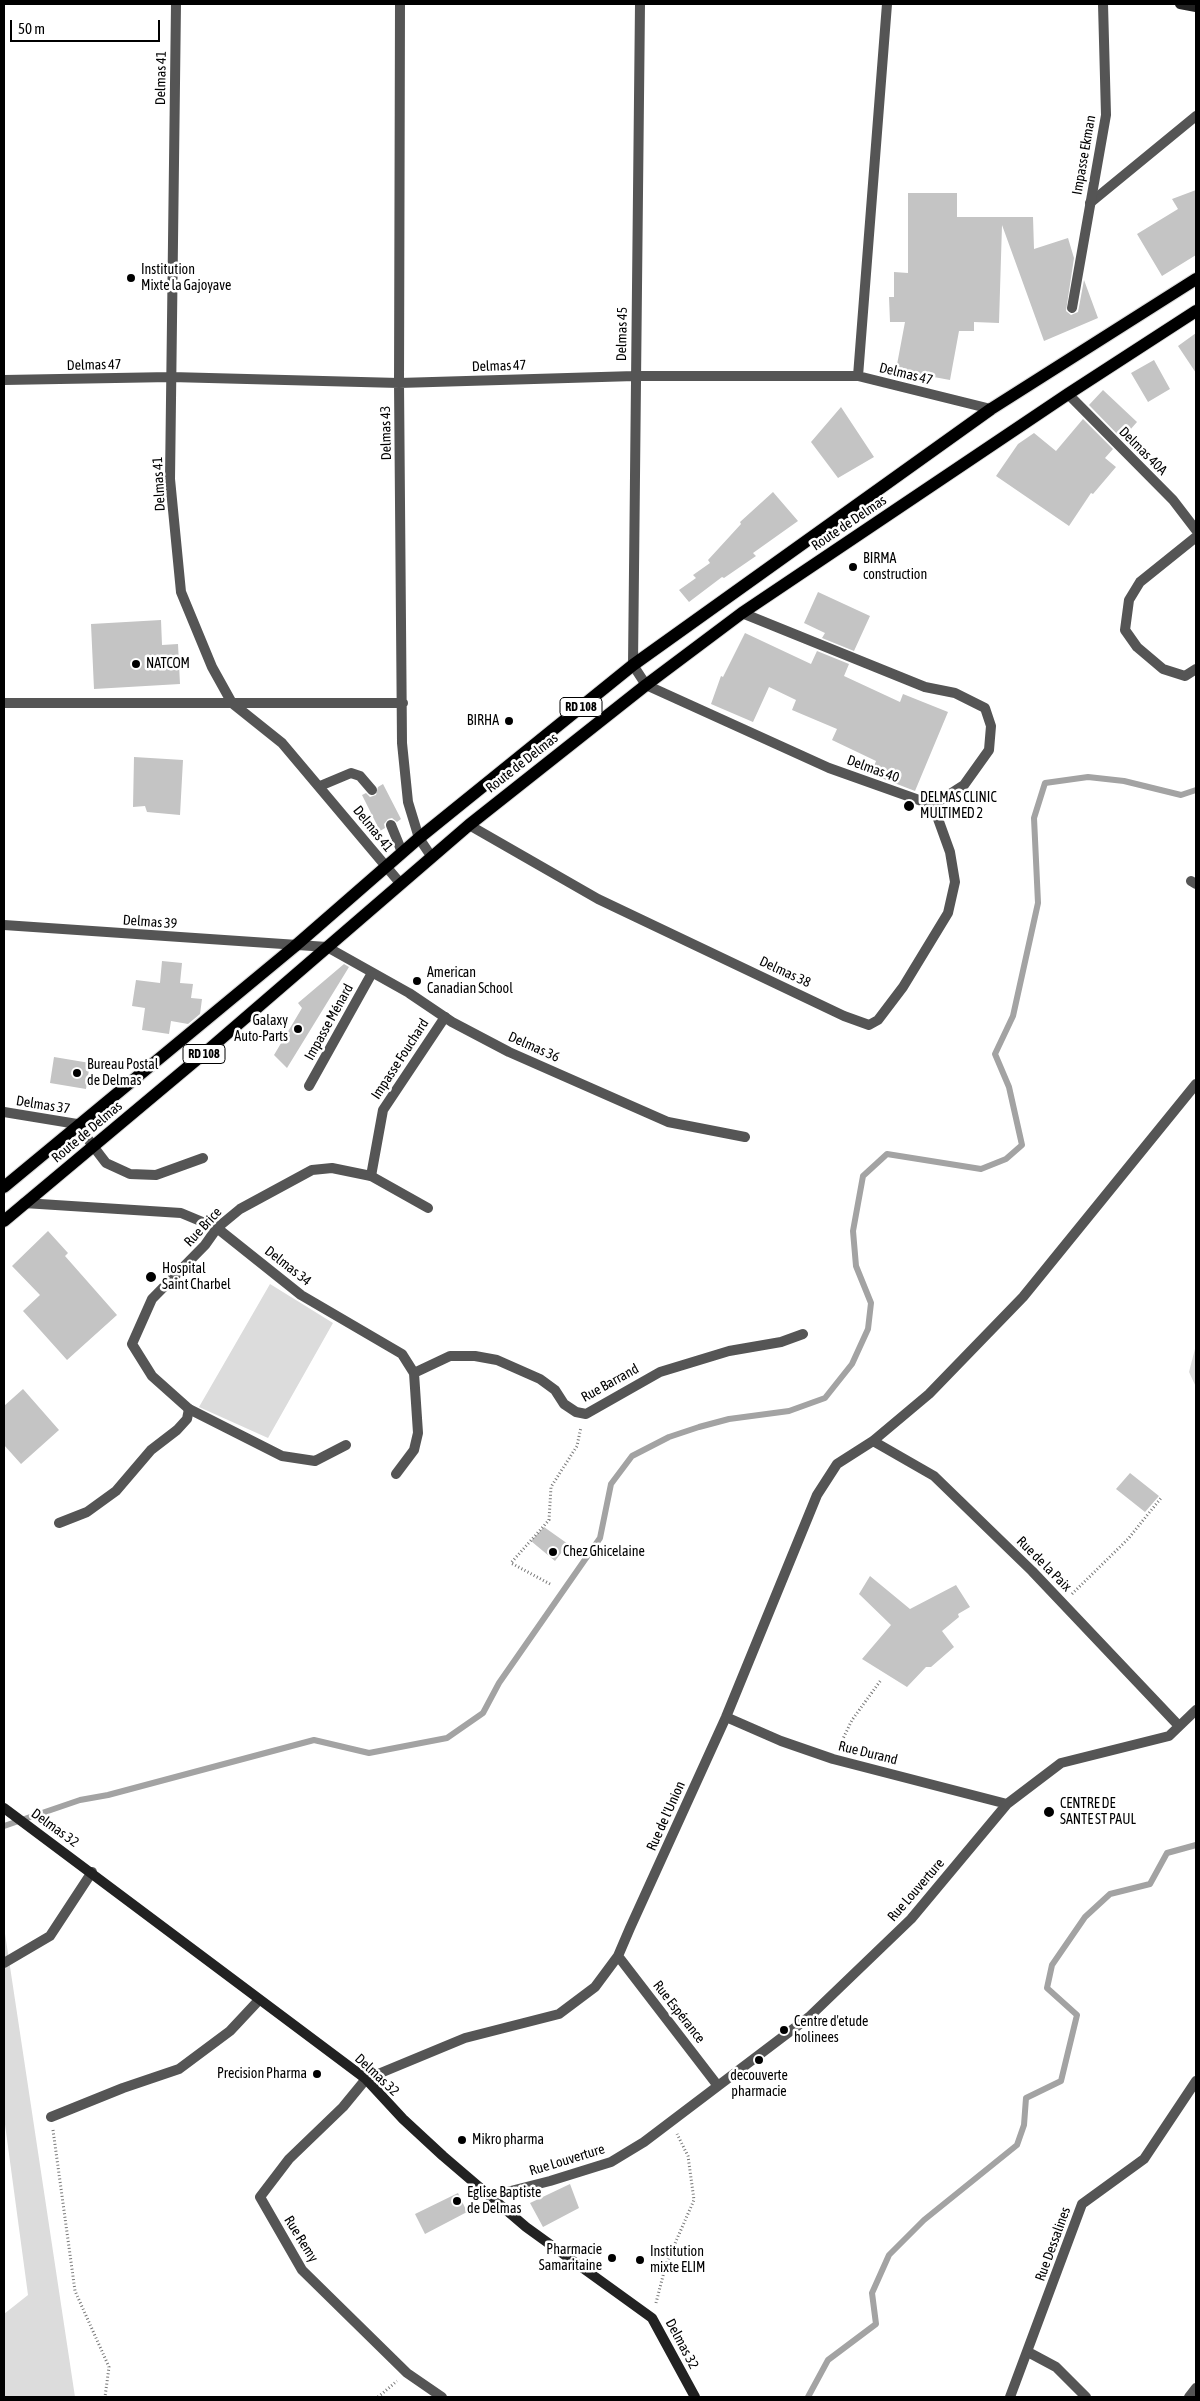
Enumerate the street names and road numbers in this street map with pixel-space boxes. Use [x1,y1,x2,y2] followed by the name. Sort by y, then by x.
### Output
[152,51,170,105] street label: Delmas 41
[1069,114,1099,196] street label: Impasse Ekman
[613,307,631,361] street label: Delmas 45
[67,356,121,374] street label: Delmas 47
[471,357,527,375] street label: Delmas 47
[878,359,934,389] street label: Delmas 47
[377,406,395,460] street label: Delmas 43
[1115,423,1171,479] street label: Delmas 40A
[149,456,169,512] street label: Delmas 41
[808,492,890,554] street label: Route de Delmas
[560,698,602,716] road number: RD 108
[483,730,561,796] street label: Route de Delmas
[845,752,901,786] street label: Delmas 40
[349,803,397,855] street label: Delmas 41
[122,912,178,932] street label: Delmas 39
[757,953,813,991] street label: Delmas 38
[301,981,357,1063] street label: Impasse Ménard
[368,1015,432,1103] street label: Impasse Fouchard
[506,1028,562,1066] street label: Delmas 36
[183,1044,225,1064] road number: RD 108
[15,1092,71,1118] street label: Delmas 37
[48,1098,126,1166] street label: Route de Delmas
[181,1204,225,1250] street label: Rue Brice
[261,1243,315,1289] street label: Delmas 34
[578,1360,642,1406] street label: Rue Barrand
[1013,1533,1075,1595] street label: Rue de la Paix
[837,1738,899,1768] street label: Rue Durand
[643,1779,689,1853] street label: Rue de l'Union
[28,1805,82,1851] street label: Delmas 32
[884,1855,948,1925] street label: Rue Louverture
[649,1977,709,2047] street label: Rue Espérance
[351,2050,403,2100] street label: Delmas 32
[527,2141,607,2179] street label: Rue Louverture
[1032,2205,1074,2283] street label: Rue Dessalines
[280,2213,322,2265] street label: Rue Remy
[662,2316,702,2372] street label: Delmas 32

